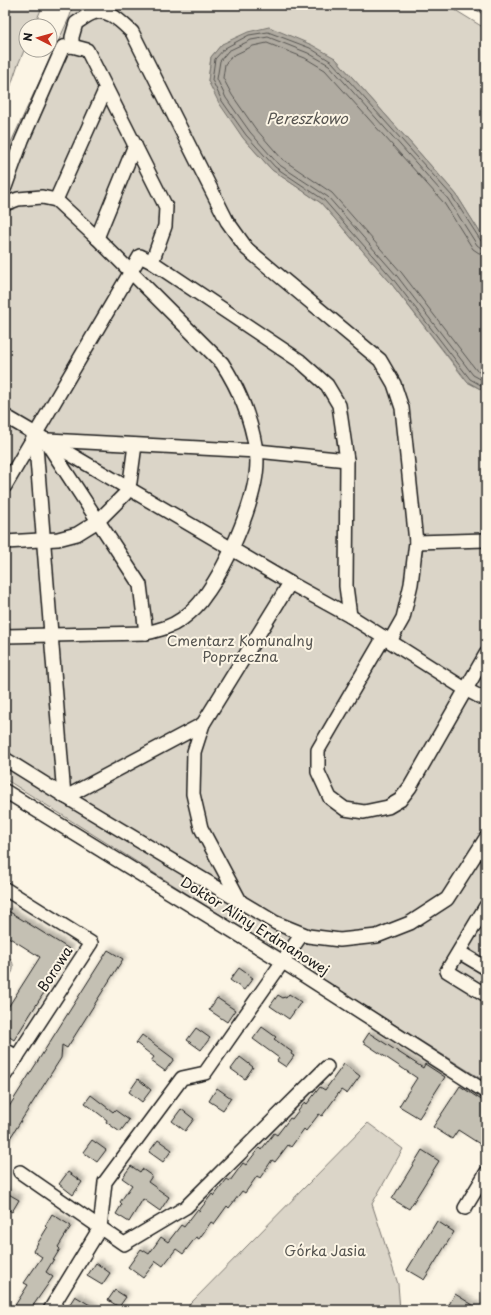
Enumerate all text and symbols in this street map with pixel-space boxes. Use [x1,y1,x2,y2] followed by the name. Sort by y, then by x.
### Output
[18,18,58,58] north arrow
[19,31,36,42] text: N
[266,106,349,129] water label: Pereszkowo
[167,630,313,667] park label: Cmentarz Komunalny Poprzeczna
[177,871,334,980] street label: Doktor Aliny Erdmanowej
[32,942,77,996] street label: Borowa
[284,1240,366,1261] park label: Górka Jasia

